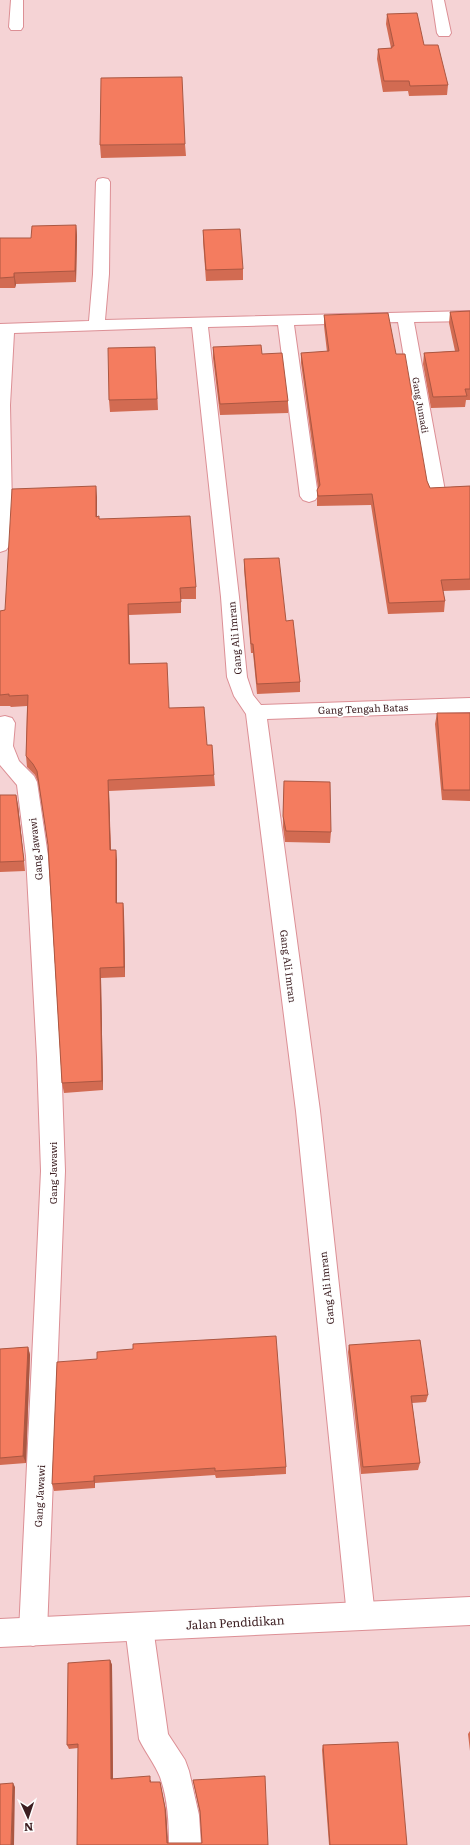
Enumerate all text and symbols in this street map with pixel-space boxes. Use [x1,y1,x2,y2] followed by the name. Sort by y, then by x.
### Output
[409,376,433,434] street label: Gang Jumadi
[223,600,245,675] street label: Gang Ali Imran
[318,699,409,717] street label: Gang Tengah Batas
[24,816,46,881] street label: Gang Jawawi
[277,929,301,1004] street label: Gang Ali Imran
[45,1141,60,1204] street label: Gang Jawawi
[315,1250,337,1325] street label: Gang Ali Imran
[30,1464,48,1528] street label: Gang Jawawi
[185,1610,285,1634] street label: Jalan Pendidikan
[8,1797,48,1837] north arrow
[24,1820,34,1836] text: N

